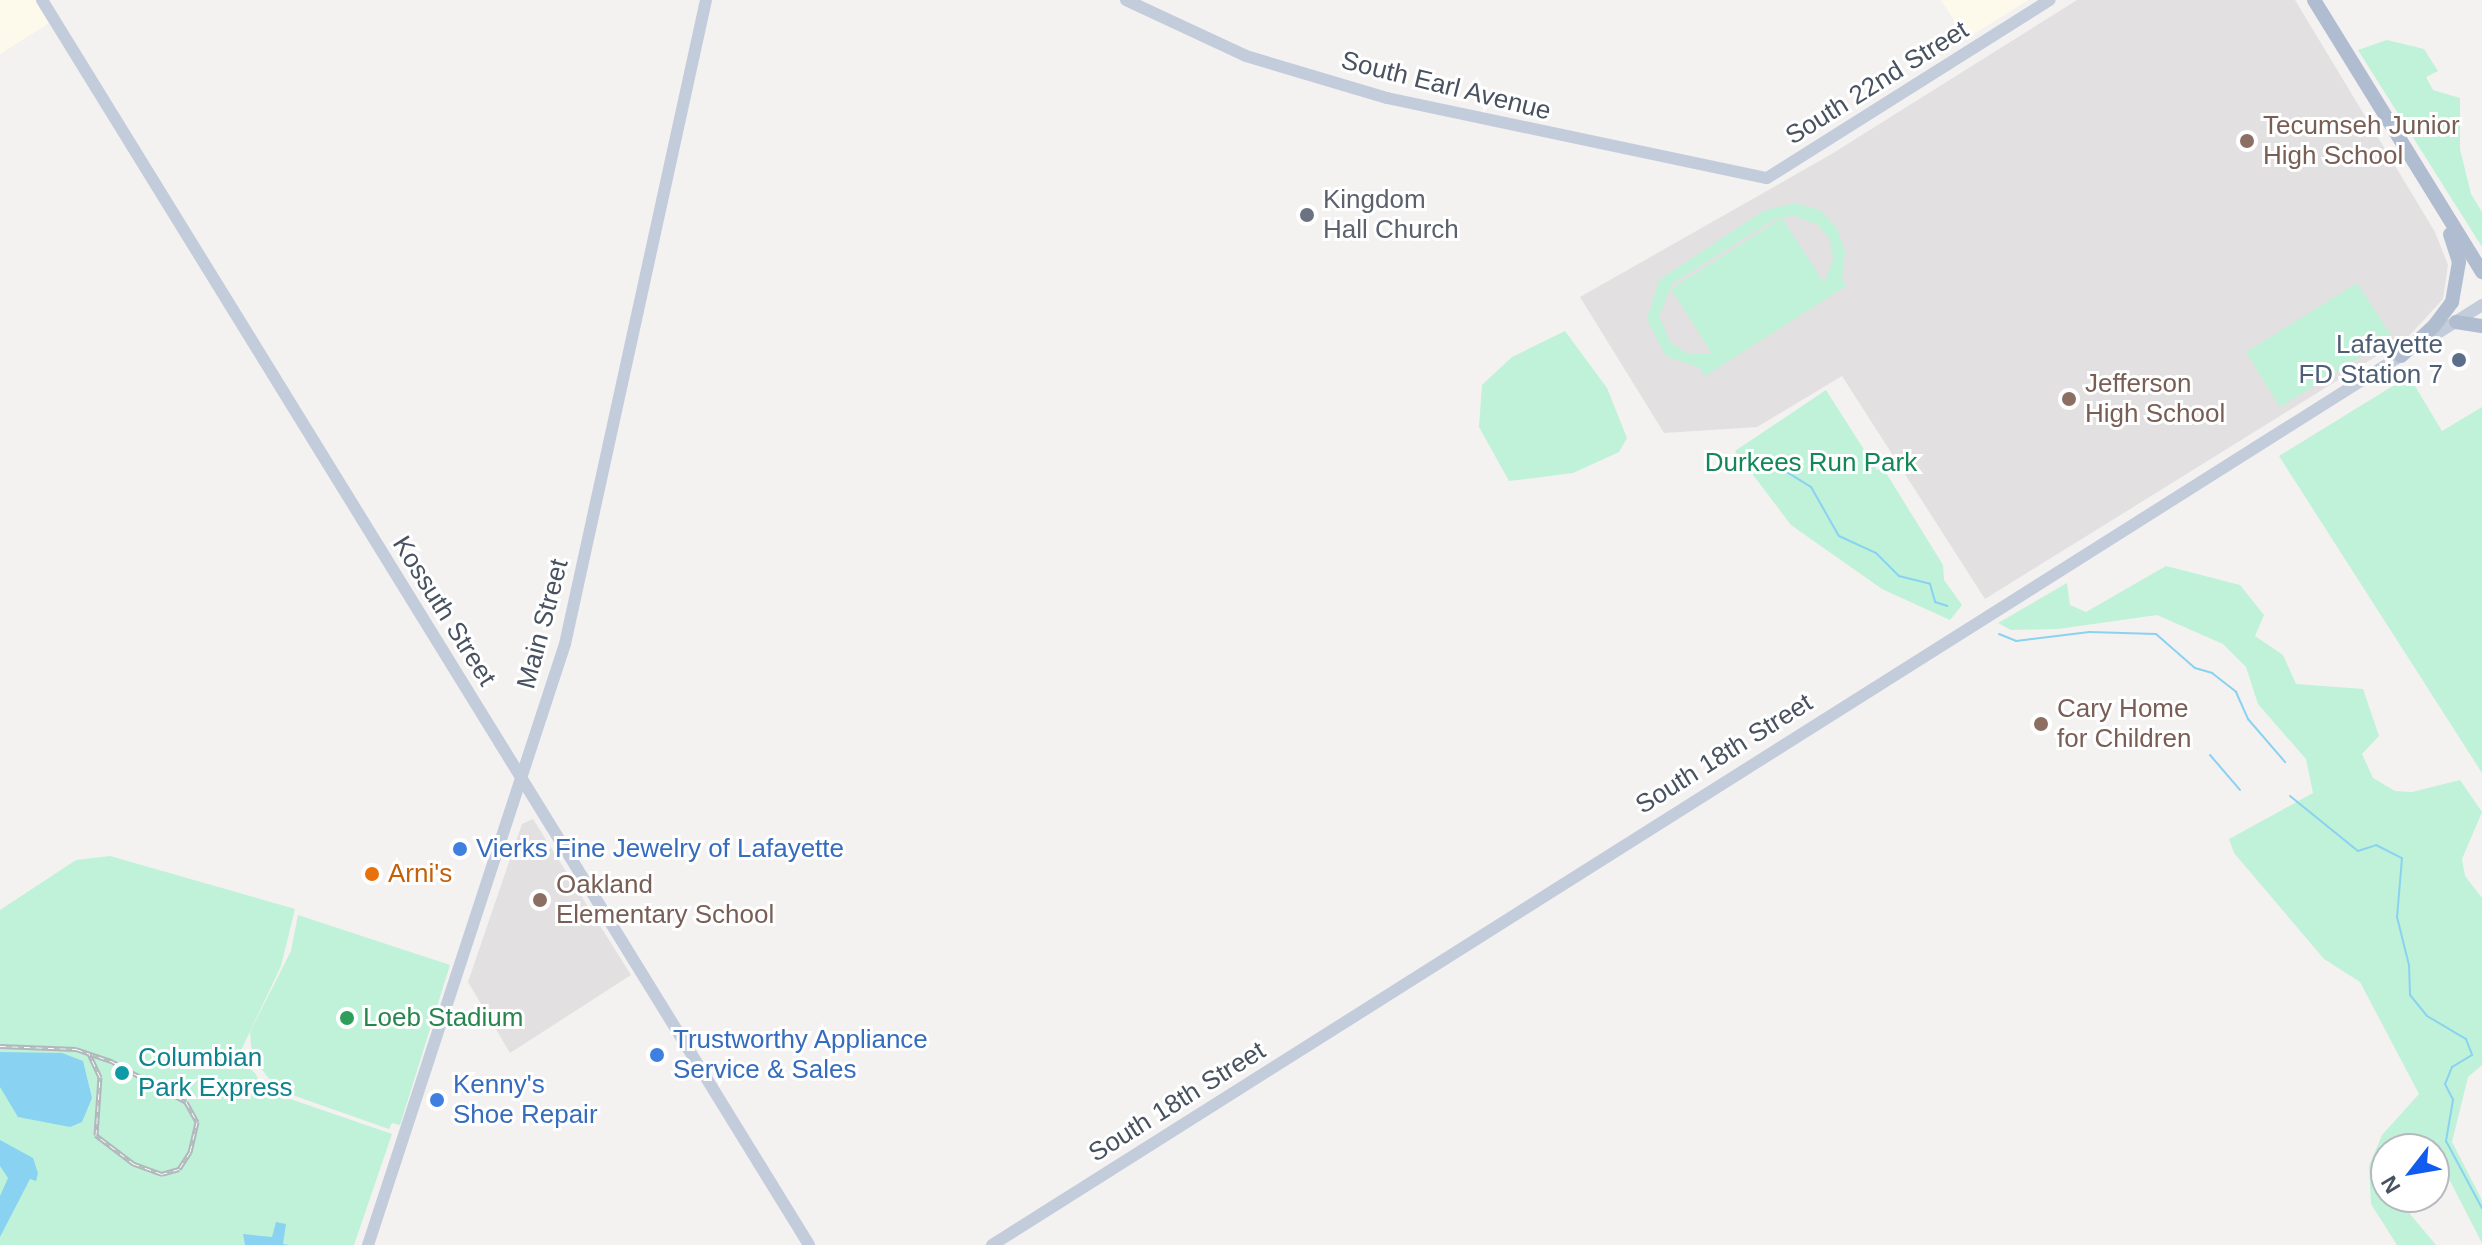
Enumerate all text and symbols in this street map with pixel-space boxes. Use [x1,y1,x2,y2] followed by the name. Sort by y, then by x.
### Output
[1780,14,1974,152] street label: South 22nd Street
[1337,45,1555,127] street label: South Earl Avenue
[2263,110,2460,172] place label: Tecumseh Junior High School
[2238,132,2256,150] marker: Tecumseh Junior High School
[1323,184,1459,246] place label: Kingdom Hall Church
[1298,206,1316,224] marker: Kingdom Hall Church
[2298,329,2443,390] place label: Lafayette FD Station 7
[2450,351,2468,369] marker: Lafayette FD Station 7
[2085,368,2225,430] place label: Jefferson High School
[2060,390,2078,408] marker: Jefferson High School
[1705,447,1917,479] park label: Durkees Run Park
[386,530,502,692] street label: Kossuth Street
[511,556,575,692] street label: Main Street
[1630,687,1818,821] street label: South 18th Street
[2057,693,2191,754] place label: Cary Home for Children
[2032,715,2050,733] marker: Cary Home for Children
[476,833,844,865] place label: Vierks Fine Jewelry of Lafayette
[451,840,469,858] marker: Vierks Fine Jewelry of Lafayette
[388,858,452,890] place label: Arni's
[363,865,381,883] marker: Arni's
[556,869,774,930] place label: Oakland Elementary School
[531,891,549,909] marker: Oakland Elementary School
[363,1002,523,1034] place label: Loeb Stadium
[338,1009,356,1027] marker: Loeb Stadium
[673,1024,929,1086] place label: Trustworthy Appliance Service & Sales
[1083,1035,1271,1169] street label: South 18th Street
[138,1042,293,1104] place label: Columbian Park Express
[648,1046,666,1064] marker: Trustworthy Appliance Service & Sales
[113,1064,131,1082] marker: Columbian Park Express
[453,1069,598,1130] place label: Kenny's Shoe Repair
[428,1091,446,1109] marker: Kenny's Shoe Repair
[2370,1133,2450,1213] north arrow
[2376,1171,2406,1198] text: N

